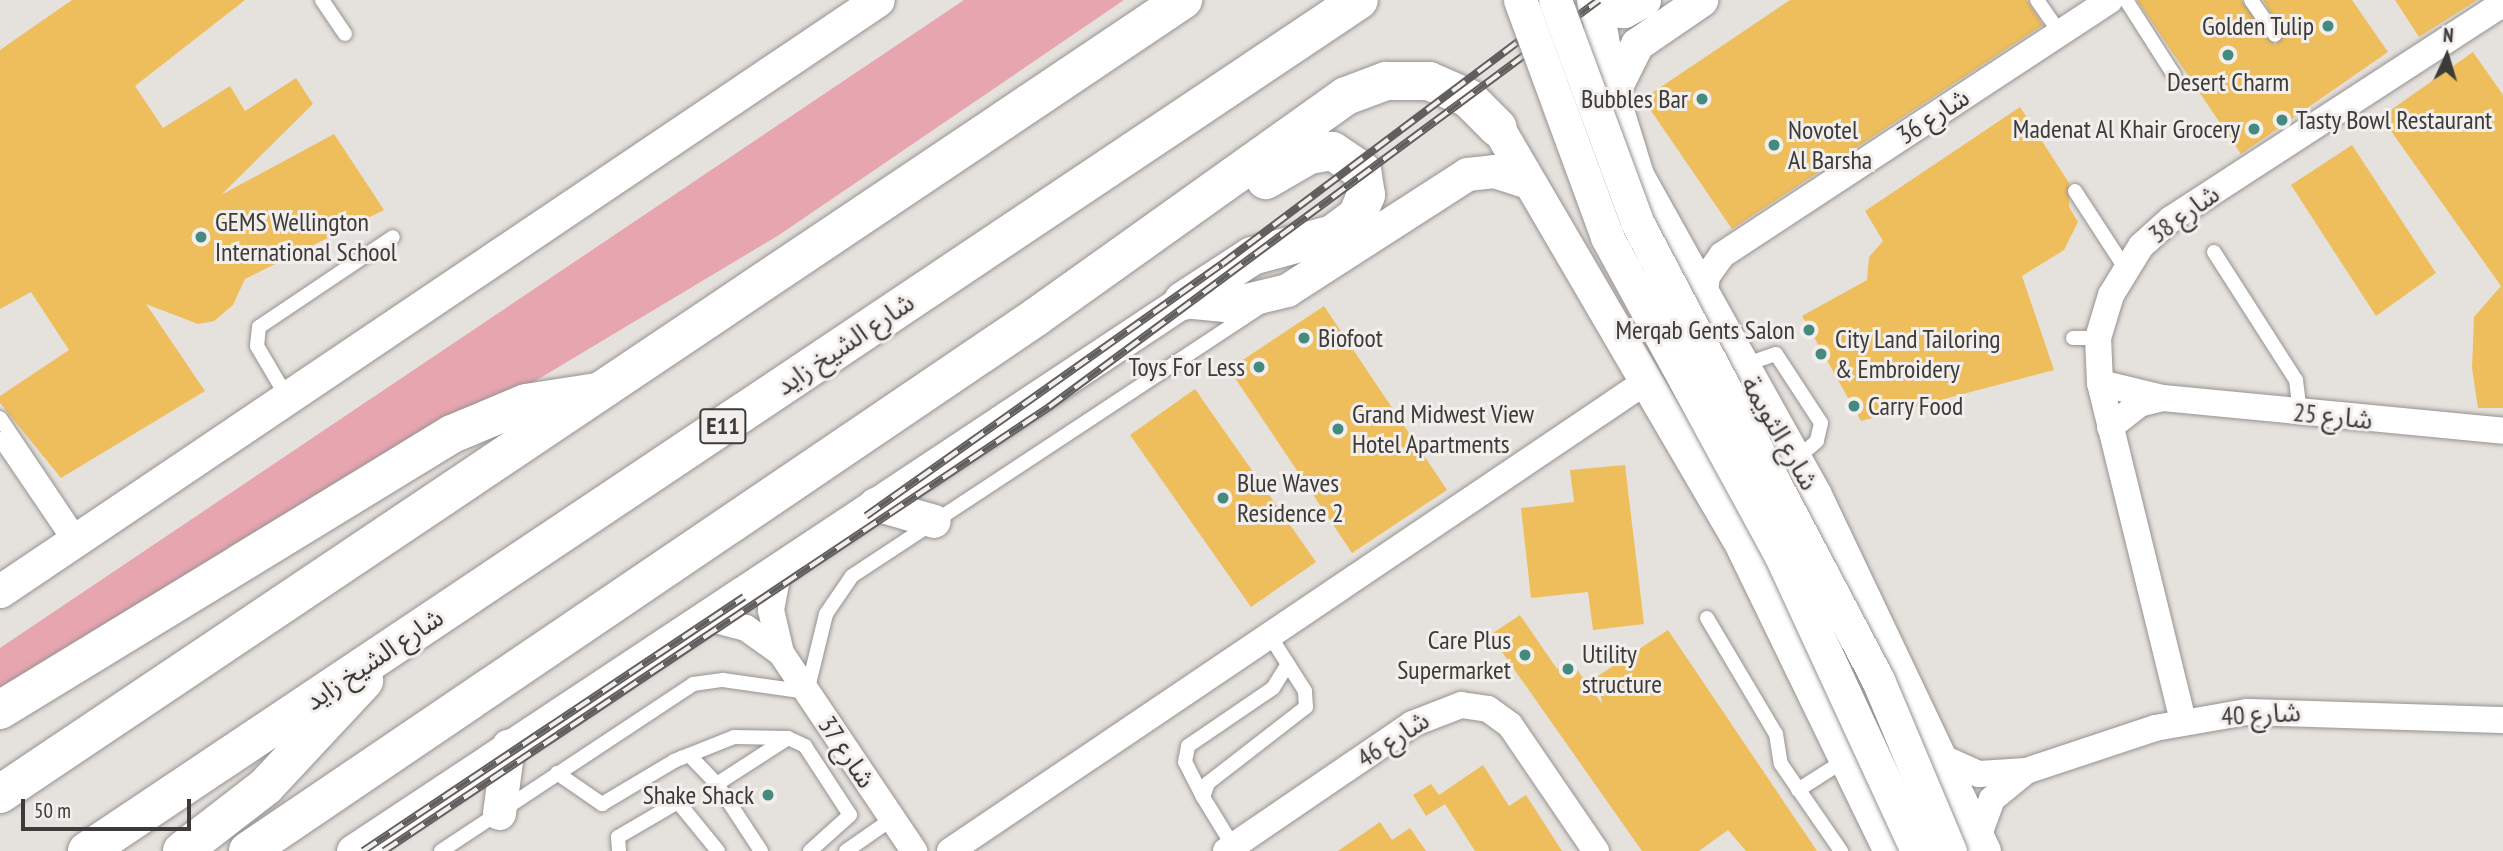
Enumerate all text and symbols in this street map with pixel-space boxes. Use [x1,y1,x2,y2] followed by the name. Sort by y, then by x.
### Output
[2201,10,2314,42] place label: Golden Tulip
[2320,18,2336,34] marker: Golden Tulip
[2412,21,2482,91] north arrow
[2442,23,2454,47] text: N
[2220,47,2236,63] marker: Desert Charm
[2167,66,2289,98] place label: Desert Charm
[1891,81,1975,151] street label: شارع 36
[1581,83,1688,115] place label: Bubbles Bar
[1694,91,1710,107] marker: Bubbles Bar
[2296,104,2493,136] place label: Tasty Bowl Restaurant
[2274,112,2290,128] marker: Tasty Bowl Restaurant
[2012,113,2240,145] place label: Madenat Al Khair Grocery
[1788,114,1872,176] place label: Novotel Al Barsha
[2246,121,2262,137] marker: Madenat Al Khair Grocery
[1766,137,1782,153] marker: Novotel Al Barsha
[2143,178,2225,250] street label: شارع 38
[215,206,397,268] place label: GEMS Wellington International School
[193,229,209,245] marker: GEMS Wellington International School
[770,286,920,402] street label: شارع الشيخ زايد
[1616,314,1795,346] place label: Merqab Gents Salon
[1318,322,1383,354] place label: Biofoot
[1801,322,1817,338] marker: Merqab Gents Salon
[1835,323,2002,384] place label: City Land Tailoring & Embroidery
[1296,330,1312,346] marker: Biofoot
[1813,346,1829,362] marker: City Land Tailoring & Embroidery
[1128,351,1245,383] place label: Toys For Less
[1251,359,1267,375] marker: Toys For Less
[1735,370,1825,496] street label: شارع الثويمة
[1868,390,1964,422] place label: Carry Food
[2292,396,2374,436] street label: شارع 25
[1352,398,1535,460] place label: Grand Midwest View Hotel Apartments
[1846,398,1862,414] marker: Carry Food
[698,405,748,446] road number: E11
[1330,421,1346,437] marker: Grand Midwest View Hotel Apartments
[1237,467,1344,528] place label: Blue Waves Residence 2
[1215,490,1231,506] marker: Blue Waves Residence 2
[299,601,449,717] street label: شارع الشيخ زايد
[1397,624,1511,686] place label: Care Plus Supermarket
[1582,638,1662,700] place label: Utility structure
[1517,647,1533,663] marker: Care Plus Supermarket
[1560,661,1576,677] marker: Utility structure
[2220,696,2302,732] street label: شارع 40
[1351,704,1435,774] street label: شارع 46
[812,710,882,794] street label: شارع 37
[643,779,754,811] place label: Shake Shack
[24,784,194,828] scale bar
[760,787,776,803] marker: Shake Shack
[34,797,71,824] text: 50 m

